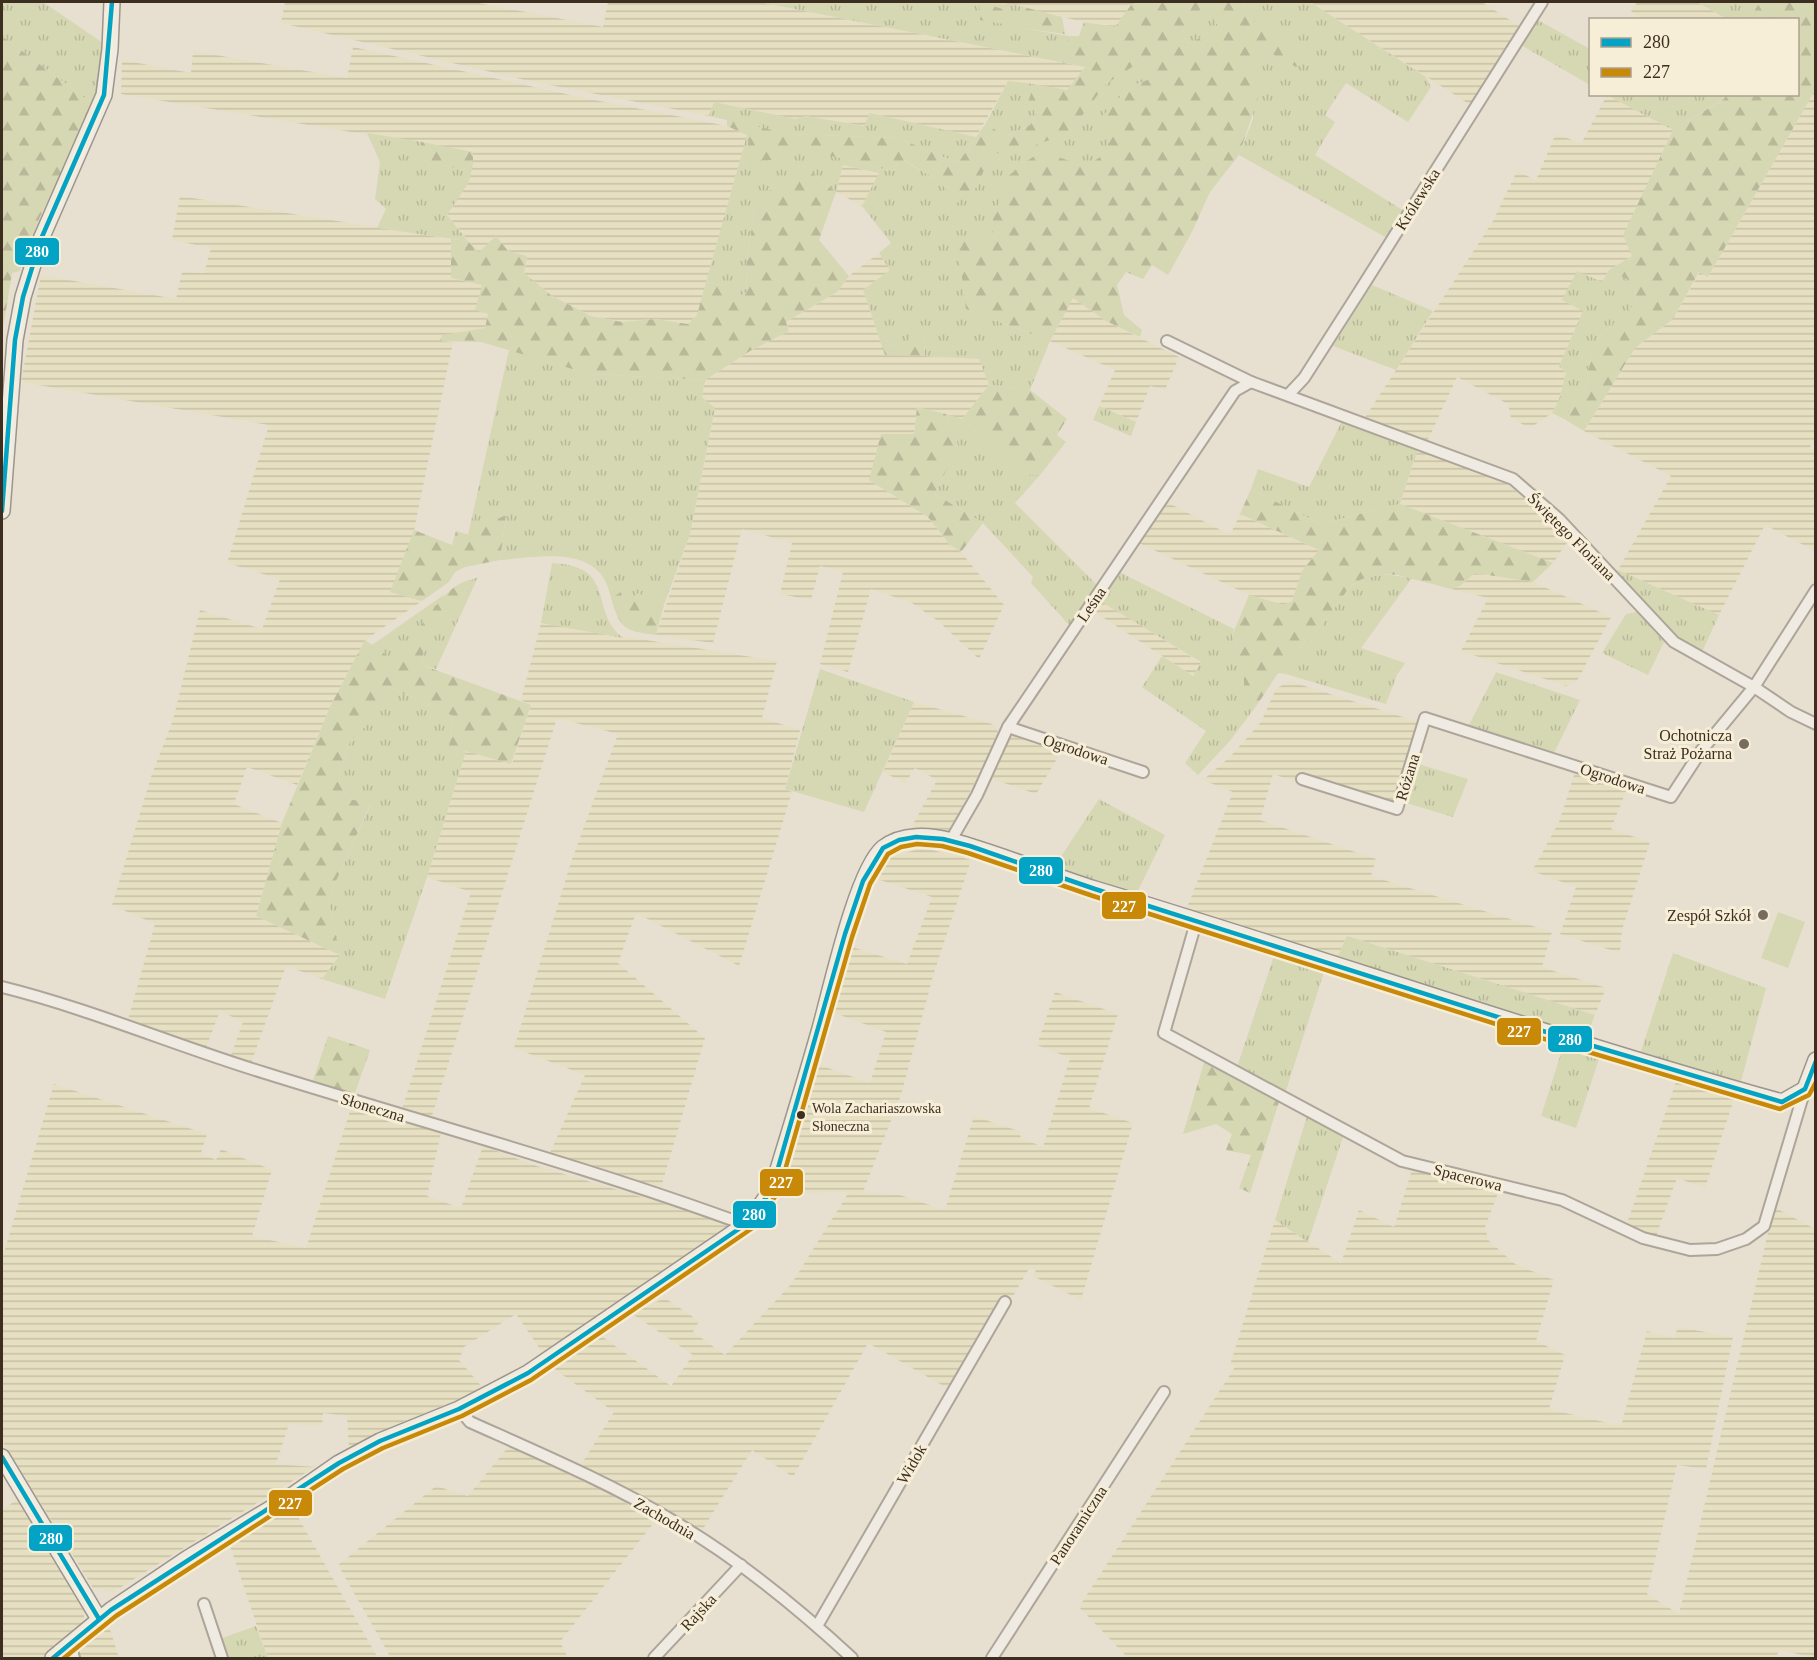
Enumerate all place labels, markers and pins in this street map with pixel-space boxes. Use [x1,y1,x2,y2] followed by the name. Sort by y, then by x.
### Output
[1644,727,1732,762] place label: Ochotnicza Straż Pożarna
[1737,737,1751,751] marker: Ochotnicza Straż Pożarna
[1667,907,1752,925] place label: Zespół Szkół
[1756,908,1770,922] marker: Zespół Szkół
[812,1101,942,1134] place label: Wola Zachariaszowska Słoneczna
[795,1109,807,1121] marker: Wola Zachariaszowska Słoneczna

